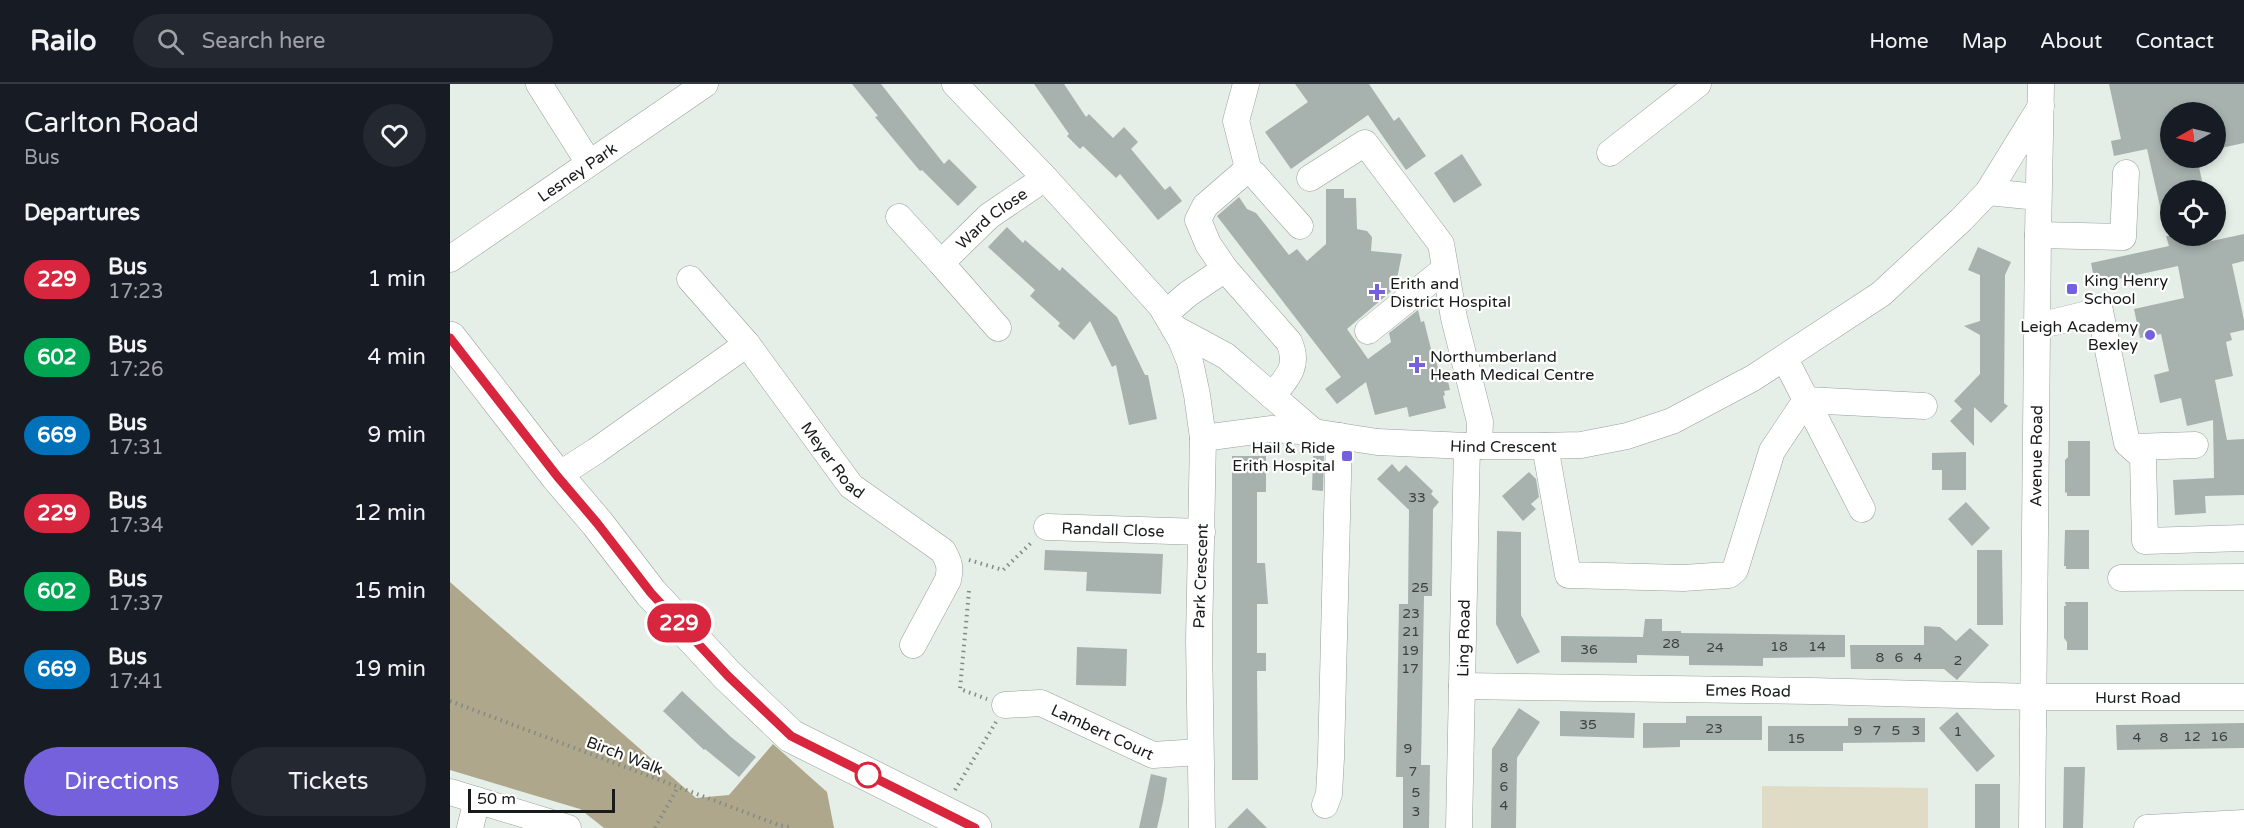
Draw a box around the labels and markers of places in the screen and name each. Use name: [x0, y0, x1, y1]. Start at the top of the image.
place label: King Henry School: [2084, 271, 2168, 309]
place label: Erith and District Hospital: [1390, 274, 1511, 312]
marker: King Henry School: [2065, 282, 2079, 296]
marker: Erith and District Hospital: [1368, 283, 1386, 301]
place label: Leigh Academy Bexley: [2020, 317, 2138, 355]
marker: Leigh Academy Bexley: [2143, 328, 2157, 342]
place label: Northumberland Heath Medical Centre: [1430, 347, 1594, 385]
marker: Northumberland Heath Medical Centre: [1408, 356, 1426, 374]
place label: Hail & Ride Erith Hospital: [1232, 438, 1335, 476]
marker: Hail & Ride Erith Hospital: [1340, 449, 1354, 463]
unlabelled marker: [855, 762, 881, 788]

